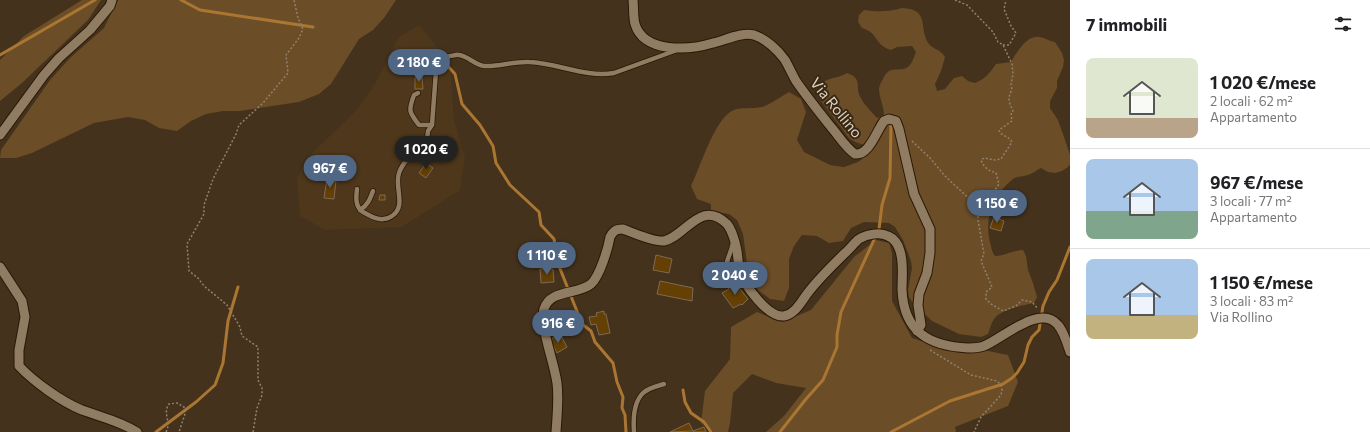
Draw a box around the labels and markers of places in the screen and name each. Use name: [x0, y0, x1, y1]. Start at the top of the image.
pin: 2 180 €: [382, 49, 456, 83]
pin: 1 020 €: [389, 136, 463, 170]
pin: 967 €: [302, 155, 358, 189]
pin: 1 150 €: [960, 190, 1034, 224]
pin: 1 110 €: [510, 242, 584, 276]
pin: 2 040 €: [698, 262, 772, 296]
pin: 916 €: [530, 310, 586, 344]

